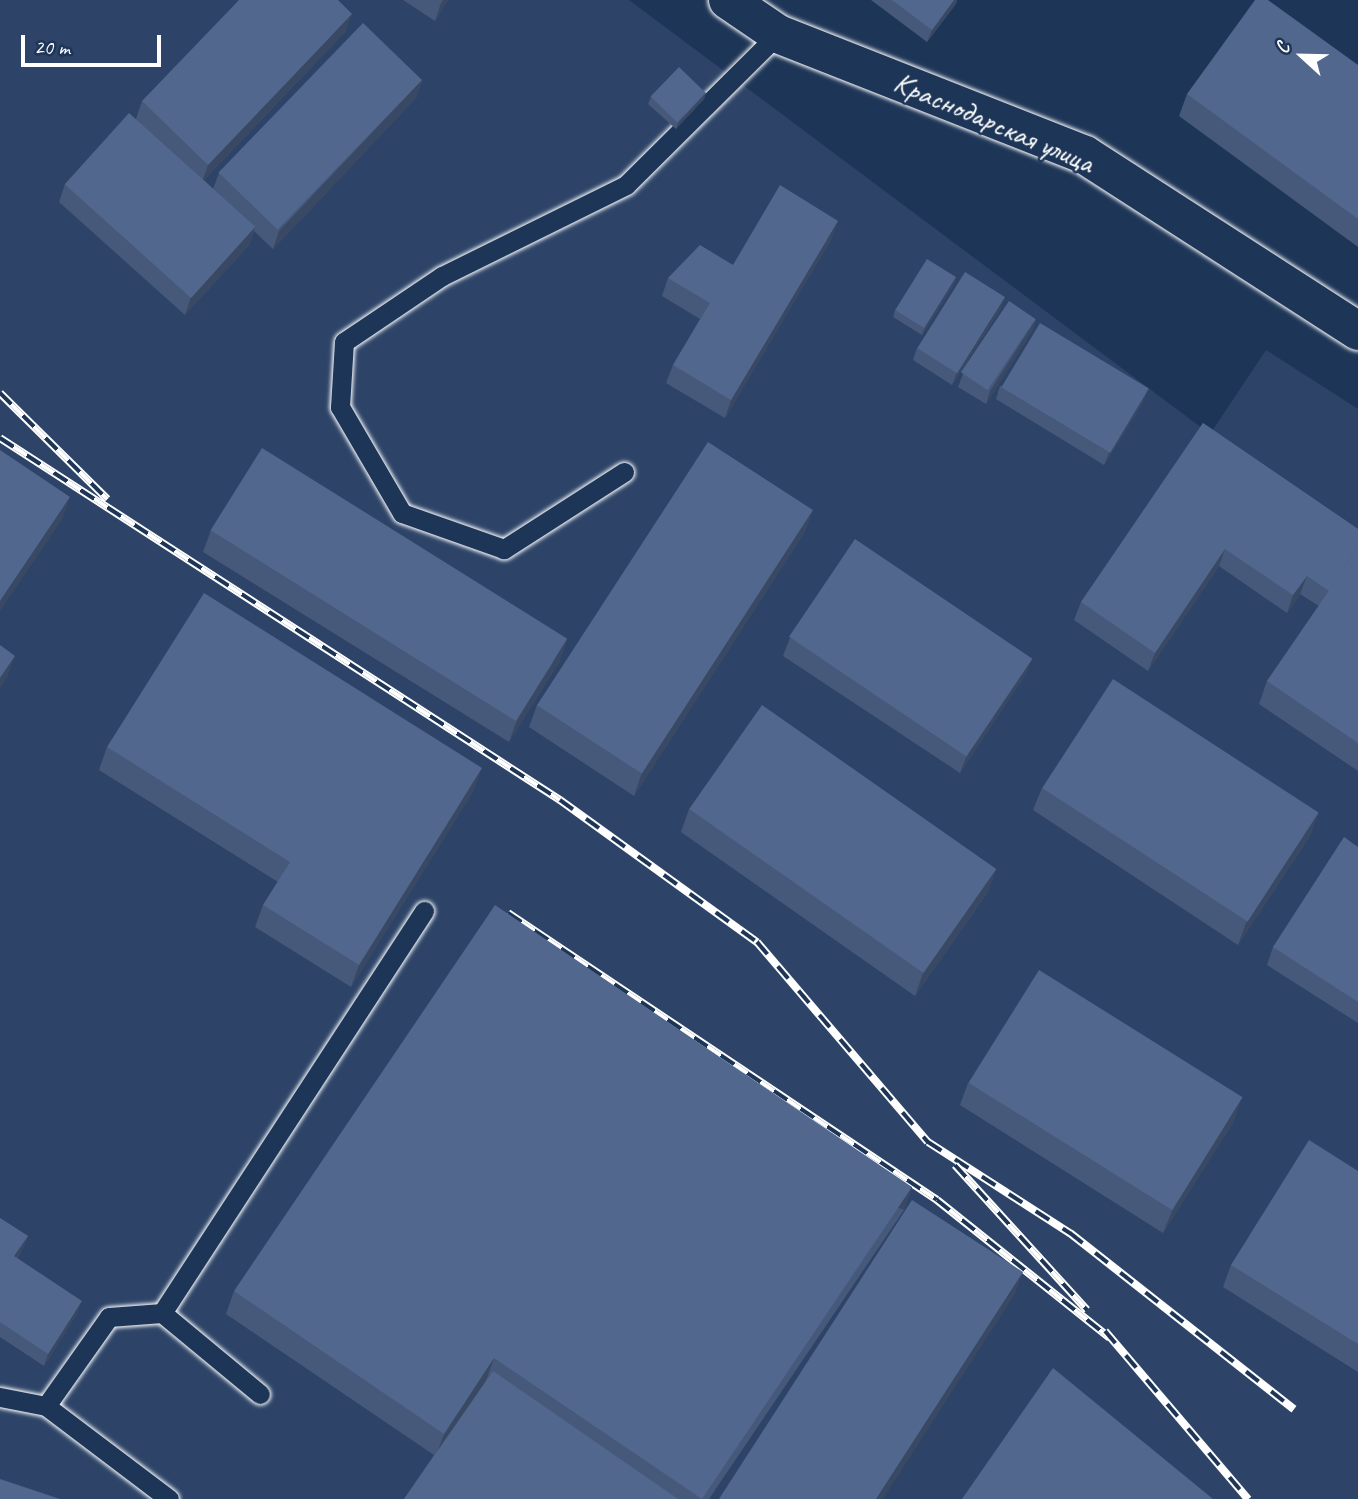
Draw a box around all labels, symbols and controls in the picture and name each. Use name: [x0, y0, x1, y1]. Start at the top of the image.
scale bar: [24, 21, 164, 65]
north arrow: [1267, 21, 1337, 91]
text: 20 m: [34, 34, 70, 60]
text: С: [1270, 39, 1295, 57]
street label: Краснодарская улица: [887, 63, 1101, 181]

